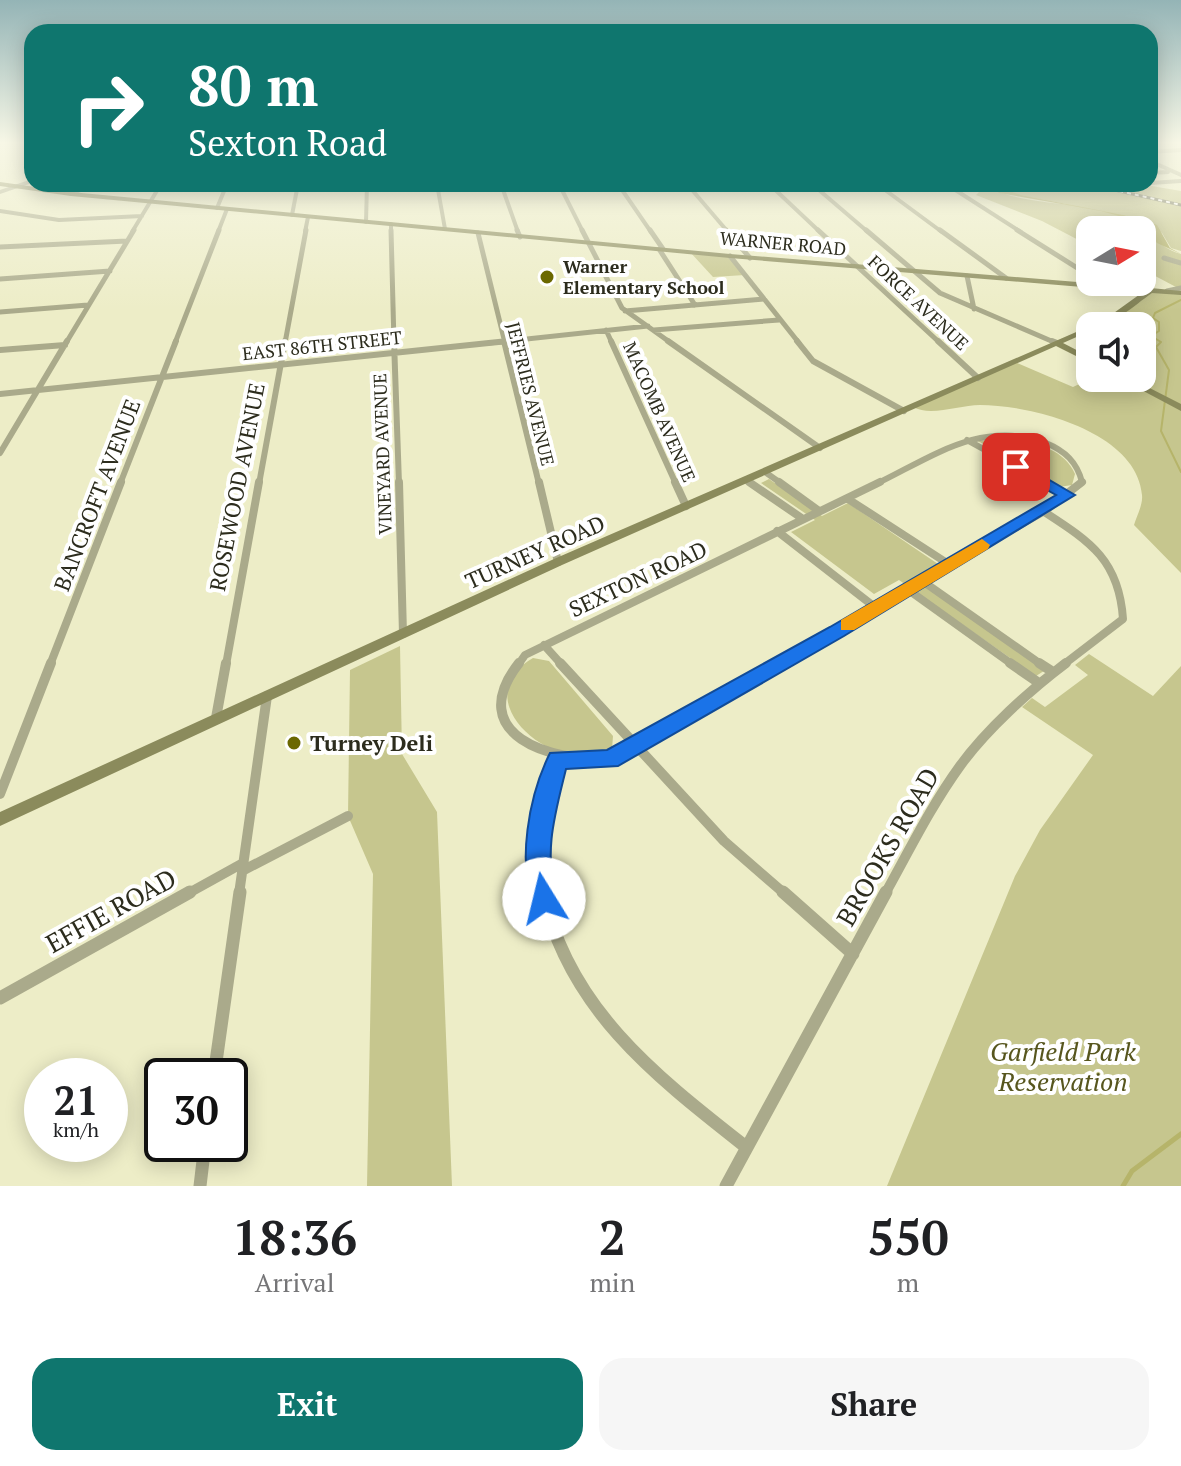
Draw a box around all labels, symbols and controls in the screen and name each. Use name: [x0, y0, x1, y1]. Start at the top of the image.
text: 80 m: [188, 48, 318, 122]
icon: right: [56, 56, 160, 160]
text: Sexton Road: [188, 119, 387, 166]
north arrow: [1076, 216, 1156, 296]
map controls: [1076, 216, 1156, 392]
street label: WARNER ROAD: [719, 226, 847, 260]
street label: FORCE AVENUE: [863, 249, 974, 355]
place label: Warner Elementary School: [563, 254, 725, 299]
marker: Warner Elementary School: [538, 268, 556, 286]
button: sound: [1076, 312, 1156, 392]
street label: JEFFRIES AVENUE: [502, 319, 560, 468]
street label: EAST 86TH STREET: [241, 325, 403, 365]
street label: MACOMB AVENUE: [618, 338, 702, 485]
street label: VINEYARD AVENUE: [367, 373, 397, 535]
street label: ROSEWOOD AVENUE: [202, 380, 271, 593]
street label: BANCROFT AVENUE: [47, 395, 146, 595]
pin: [982, 433, 1050, 501]
icon: arrive: [994, 445, 1038, 489]
street label: TURNEY ROAD: [460, 508, 609, 595]
street label: SEXTON ROAD: [564, 534, 712, 623]
place label: Turney Deli: [310, 728, 433, 757]
marker: Turney Deli: [285, 734, 303, 752]
street label: BROOKS ROAD: [828, 761, 946, 932]
position arrow: [502, 857, 586, 941]
street label: EFFIE ROAD: [39, 860, 182, 960]
park label: Garfield Park Reservation: [990, 1034, 1136, 1098]
speed limit sign: 30: [144, 1058, 248, 1162]
text: 21: [53, 1073, 99, 1126]
text: km/h: [53, 1116, 99, 1143]
text: 18:36: [232, 1205, 357, 1269]
text: 2: [599, 1205, 626, 1269]
text: 550: [867, 1205, 949, 1269]
text: Arrival: [255, 1265, 335, 1299]
text: min: [589, 1265, 635, 1299]
text: m: [897, 1265, 919, 1299]
button: Exit: [32, 1358, 583, 1450]
button: Share: [599, 1358, 1149, 1450]

